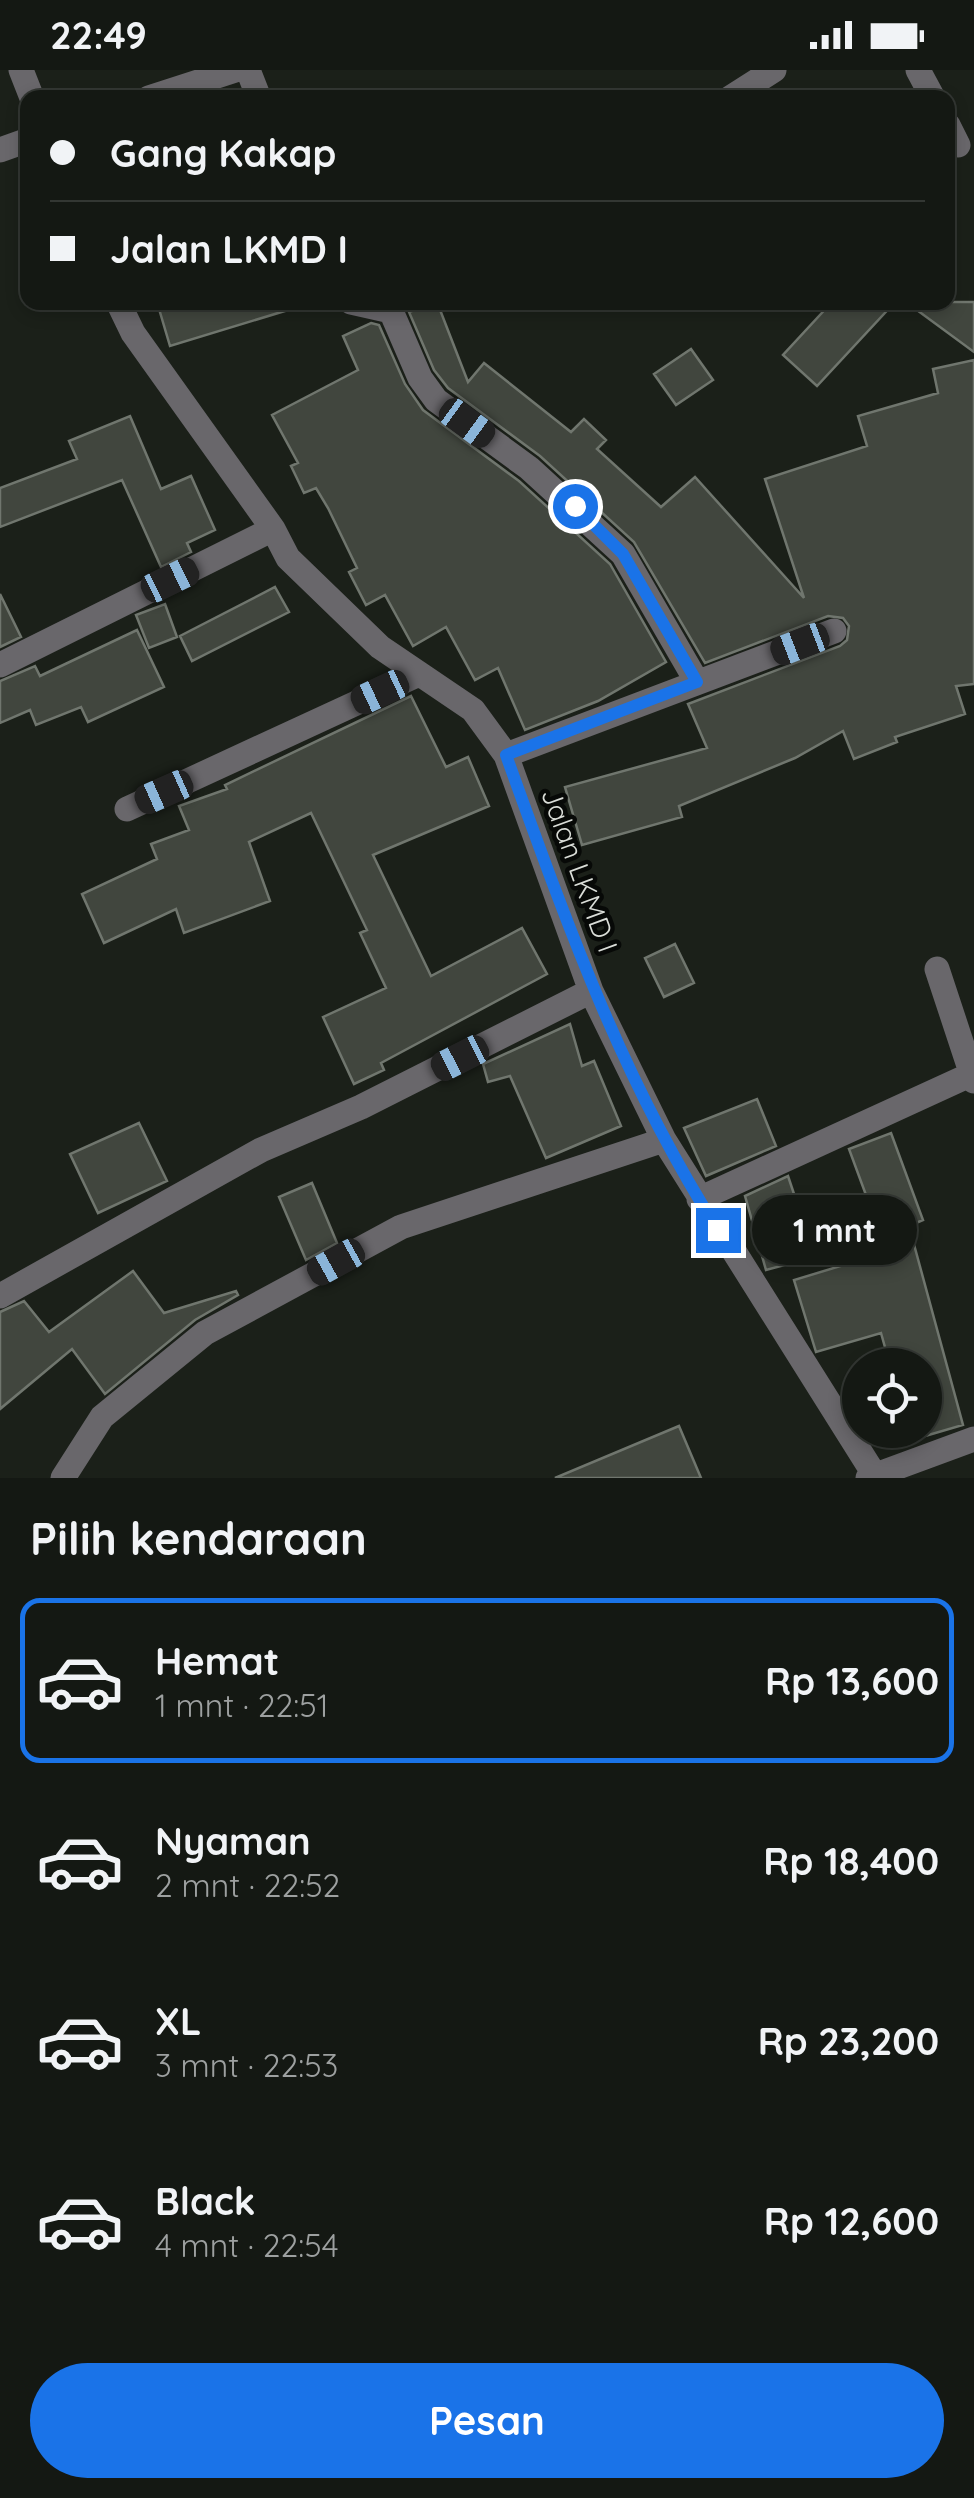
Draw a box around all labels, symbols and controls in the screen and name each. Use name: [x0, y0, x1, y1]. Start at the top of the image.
text: 22:49: [50, 11, 147, 59]
text: Gang Kakap: [110, 129, 336, 177]
text: Jalan LKMD I: [110, 225, 348, 273]
car: [434, 393, 500, 453]
route start: [553, 484, 598, 529]
car: [136, 553, 204, 607]
car: [767, 619, 833, 669]
car: [346, 666, 414, 718]
car: [130, 766, 198, 818]
street label: Jalan LKMD I: [534, 783, 626, 957]
car: [426, 1031, 494, 1085]
callout: 1 mnt: [753, 1195, 918, 1265]
route end: [696, 1208, 741, 1253]
text: 1 mnt: [793, 1210, 876, 1250]
car: [302, 1234, 370, 1290]
map controls: [842, 1348, 942, 1448]
button: locate: [842, 1348, 942, 1448]
text: Pilih kendaraan: [30, 1510, 367, 1566]
icon: car: [35, 1636, 125, 1726]
text: Hemat: [155, 1637, 279, 1685]
text: Rp 13,600: [765, 1657, 939, 1705]
text: 1 mnt · 22:51: [155, 1685, 329, 1725]
icon: car: [35, 1816, 125, 1906]
text: Nyaman: [155, 1817, 311, 1865]
text: Rp 18,400: [763, 1837, 939, 1885]
text: 2 mnt · 22:52: [155, 1865, 340, 1905]
icon: car: [35, 1996, 125, 2086]
text: XL: [155, 1997, 201, 2045]
text: Rp 23,200: [758, 2017, 939, 2065]
text: 3 mnt · 22:53: [155, 2045, 338, 2085]
icon: car: [35, 2176, 125, 2266]
text: Black: [155, 2177, 255, 2225]
text: Rp 12,600: [764, 2197, 939, 2245]
text: 4 mnt · 22:54: [155, 2225, 339, 2265]
button: Pesan: [30, 2363, 944, 2478]

